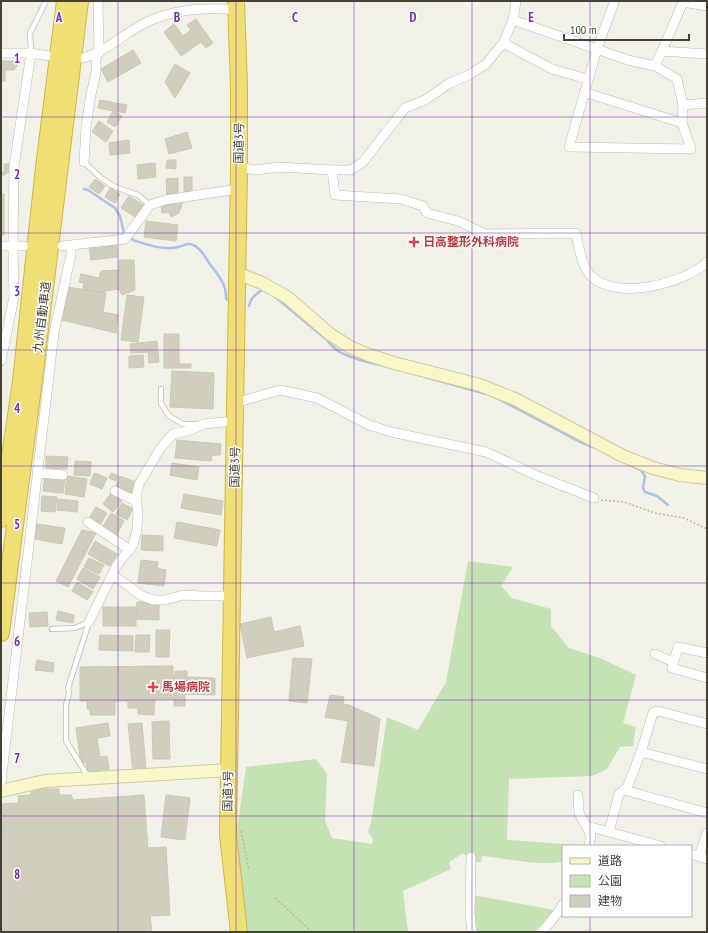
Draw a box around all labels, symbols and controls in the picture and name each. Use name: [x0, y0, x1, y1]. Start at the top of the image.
text: A: [55, 9, 63, 26]
text: B: [174, 9, 180, 26]
text: C: [292, 9, 298, 26]
text: D: [410, 9, 417, 26]
text: E: [528, 9, 534, 26]
scale bar: [564, 16, 689, 42]
text: 100 m: [570, 22, 597, 37]
text: 1: [14, 50, 20, 67]
street label: 国道3号: [231, 122, 246, 164]
text: 2: [14, 166, 20, 183]
place label: 日高整形外科病院: [423, 234, 519, 249]
marker: 日高整形外科病院: [408, 236, 420, 248]
street label: 九州自動車道: [30, 280, 53, 354]
text: 3: [14, 283, 20, 300]
text: 4: [14, 400, 21, 417]
street label: 国道3号: [227, 446, 242, 488]
text: 5: [14, 516, 20, 533]
text: 6: [14, 633, 20, 650]
place label: 馬場病院: [162, 679, 210, 694]
marker: 馬場病院: [147, 681, 159, 693]
text: 7: [14, 750, 20, 767]
street label: 国道3号: [220, 770, 235, 812]
legend: [562, 845, 692, 917]
text: 道路: [598, 853, 622, 868]
text: 8: [14, 866, 20, 883]
text: 公園: [598, 873, 622, 888]
text: 建物: [598, 893, 622, 908]

